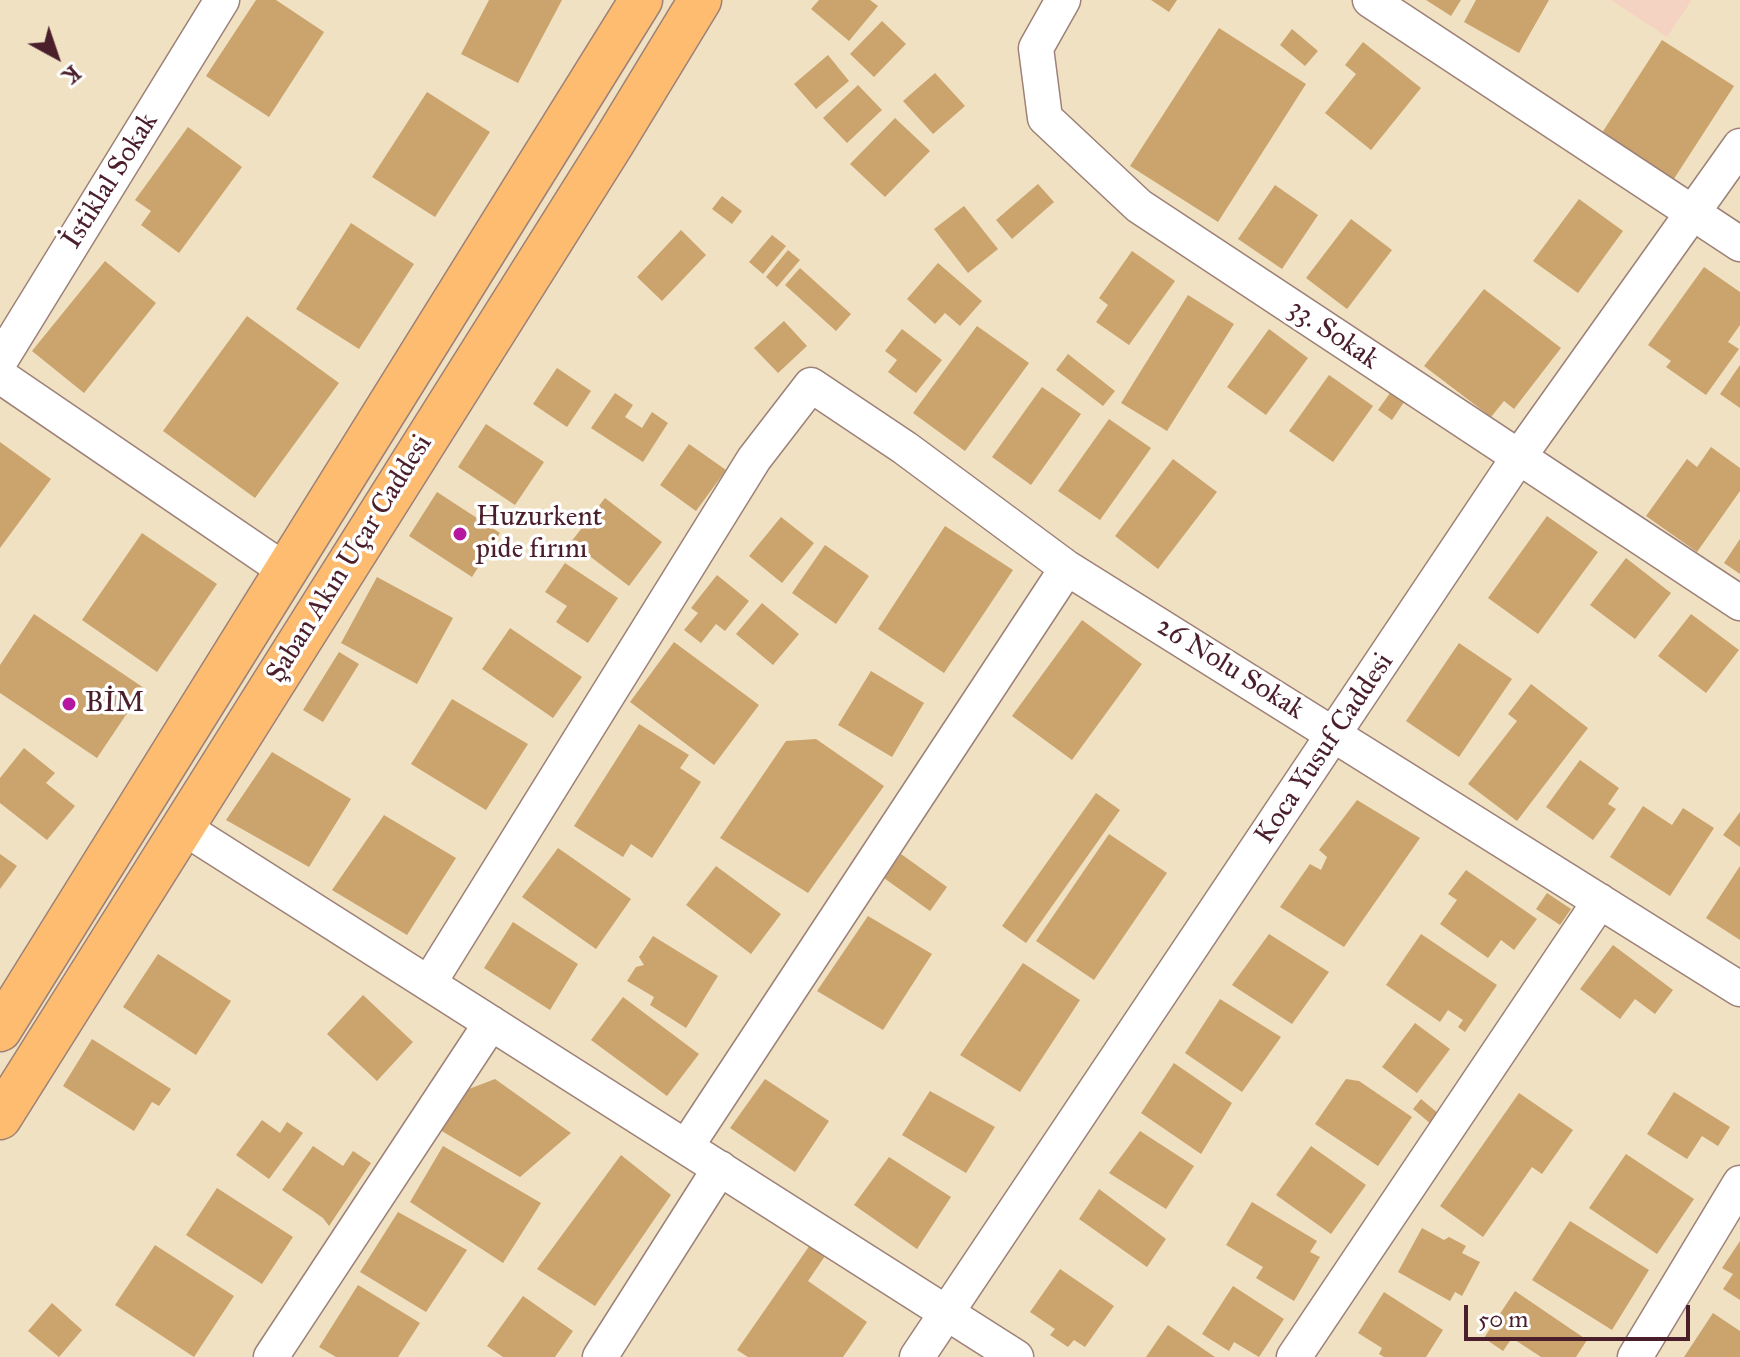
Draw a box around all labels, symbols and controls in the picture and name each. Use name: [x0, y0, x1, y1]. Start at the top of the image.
north arrow: [16, 16, 96, 96]
text: K: [57, 59, 86, 90]
street label: İstiklal Sokak: [56, 107, 166, 255]
street label: 33. Sokak: [1281, 292, 1385, 378]
street label: Şaban Akın Uçar Caddesi: [260, 429, 440, 689]
place label: Huzurkent pide fırını: [476, 501, 602, 567]
marker: Huzurkent pide fırını: [451, 525, 469, 543]
street label: 26 Nolu Sokak: [1150, 610, 1310, 728]
street label: Koca Yusuf Caddesi: [1249, 647, 1401, 851]
place label: BİM: [85, 687, 144, 721]
marker: BİM: [60, 695, 78, 713]
scale bar: [1468, 1289, 1694, 1339]
text: 50 m: [1478, 1304, 1528, 1334]

